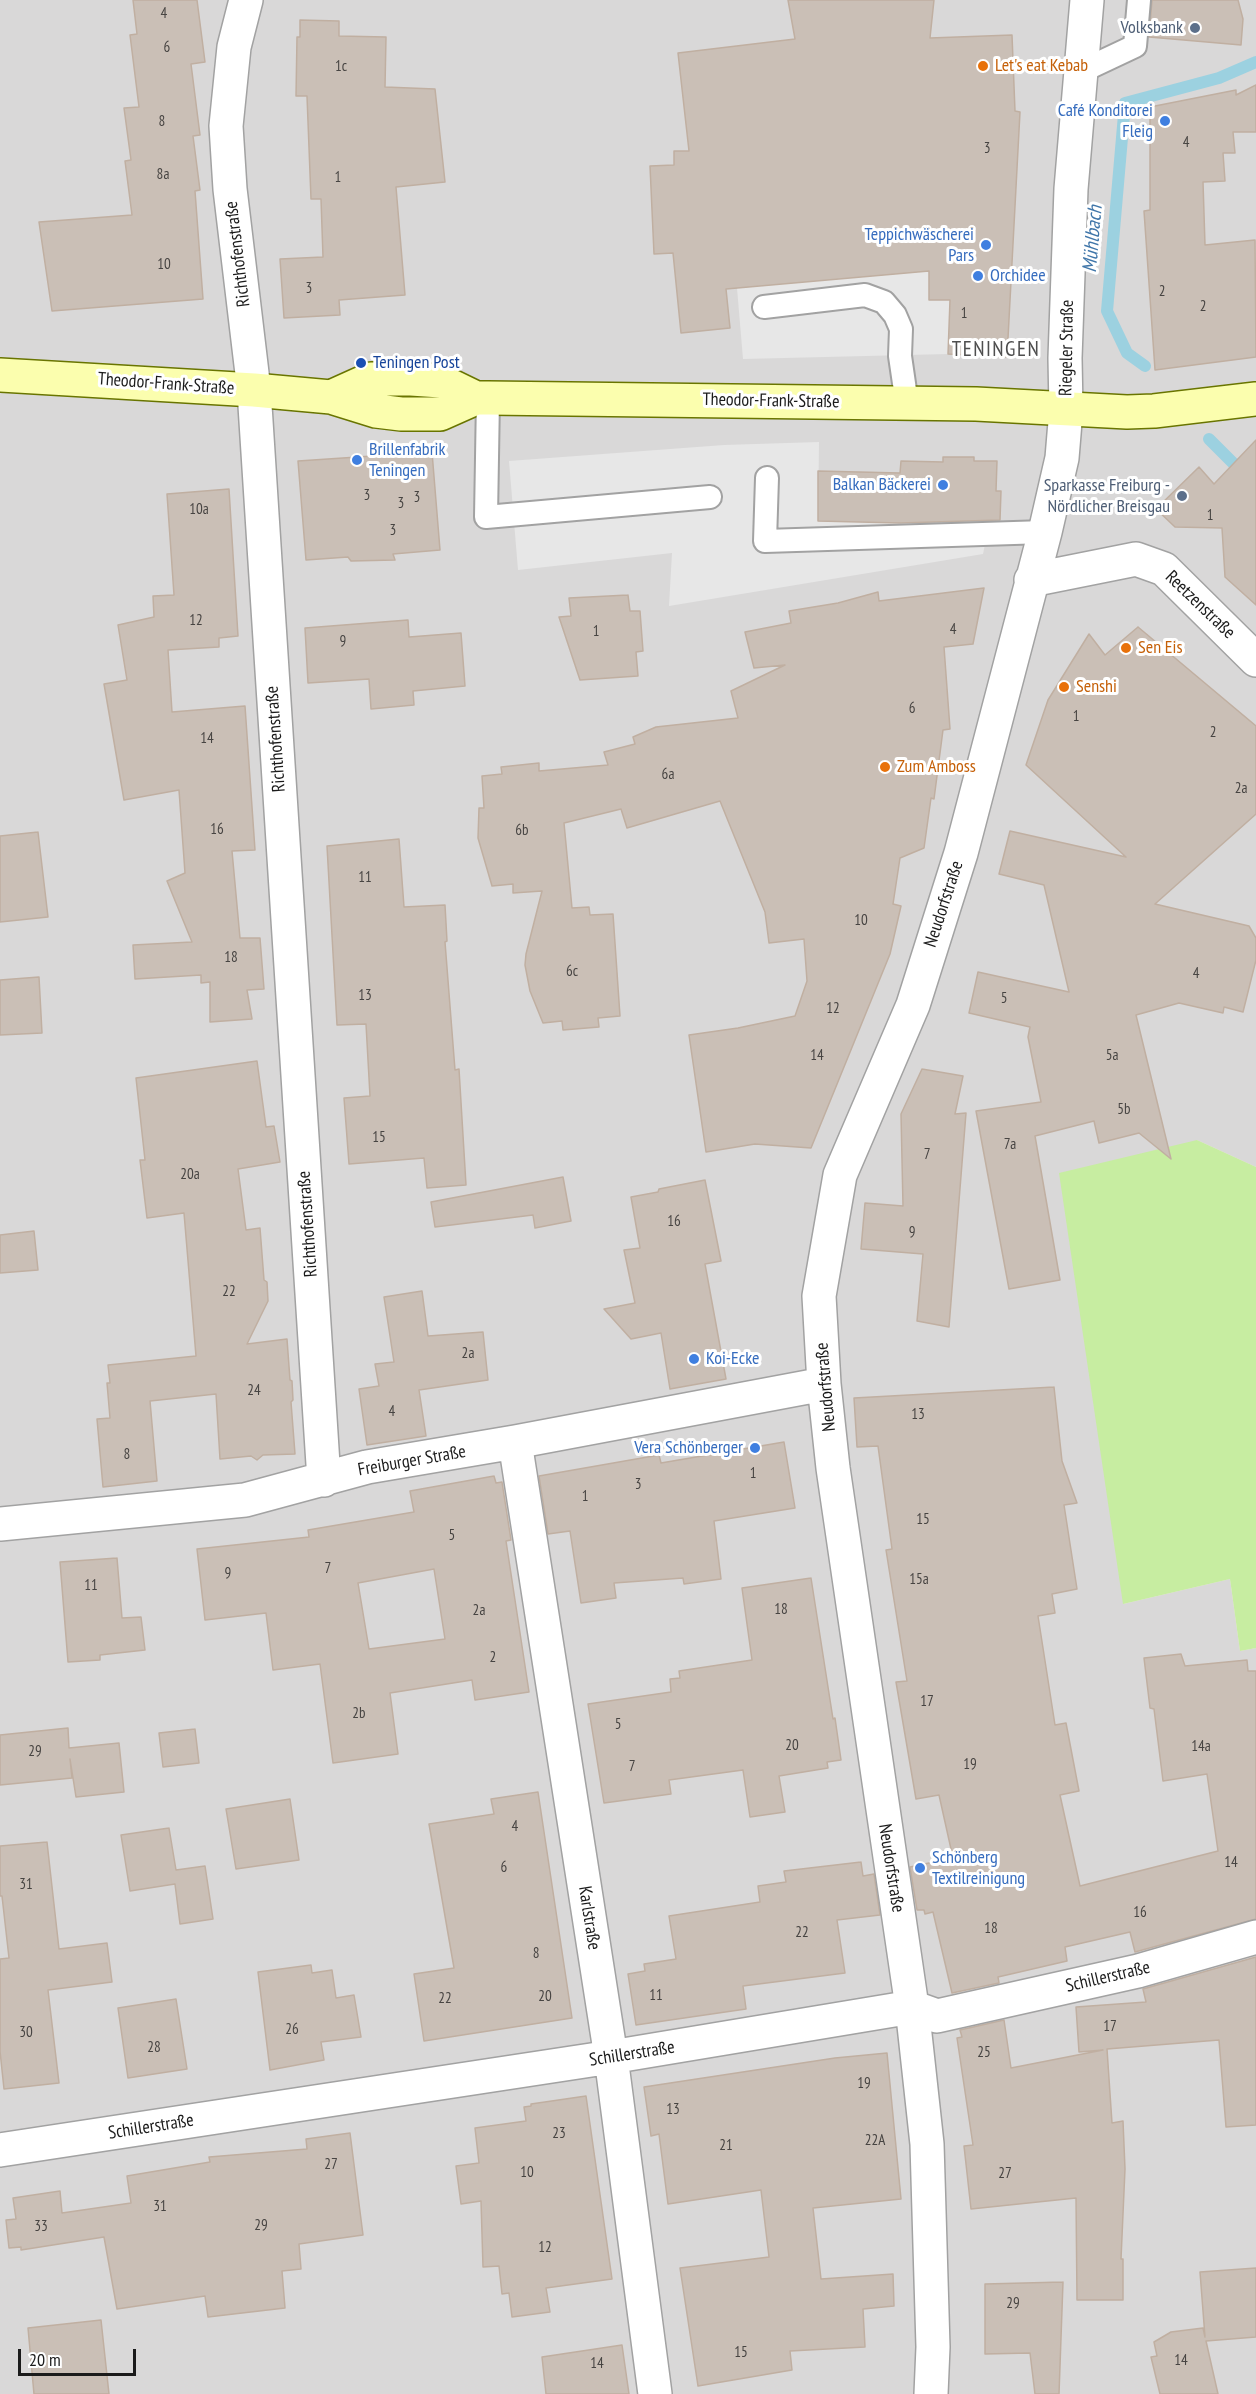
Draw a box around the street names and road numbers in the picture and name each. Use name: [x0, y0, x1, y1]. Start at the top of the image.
street label: Richthofenstraße: [221, 200, 255, 308]
street label: Riegeler Straße: [1055, 300, 1079, 396]
street label: Theodor-Frank-Straße: [97, 368, 235, 400]
street label: Theodor-Frank-Straße: [702, 389, 840, 413]
street label: Reetzenstraße: [1161, 566, 1239, 644]
street label: Richthofenstraße: [262, 685, 290, 793]
street label: Neudorfstraße: [920, 858, 968, 950]
street label: Richthofenstraße: [294, 1170, 322, 1278]
street label: Neudorfstraße: [811, 1342, 841, 1432]
street label: Freiburger Straße: [356, 1441, 468, 1481]
street label: Neudorfstraße: [873, 1822, 909, 1914]
street label: Karlstraße: [573, 1885, 605, 1951]
street label: Schillerstraße: [1064, 1957, 1152, 1997]
street label: Schillerstraße: [588, 2037, 676, 2071]
street label: Schillerstraße: [107, 2110, 195, 2144]

